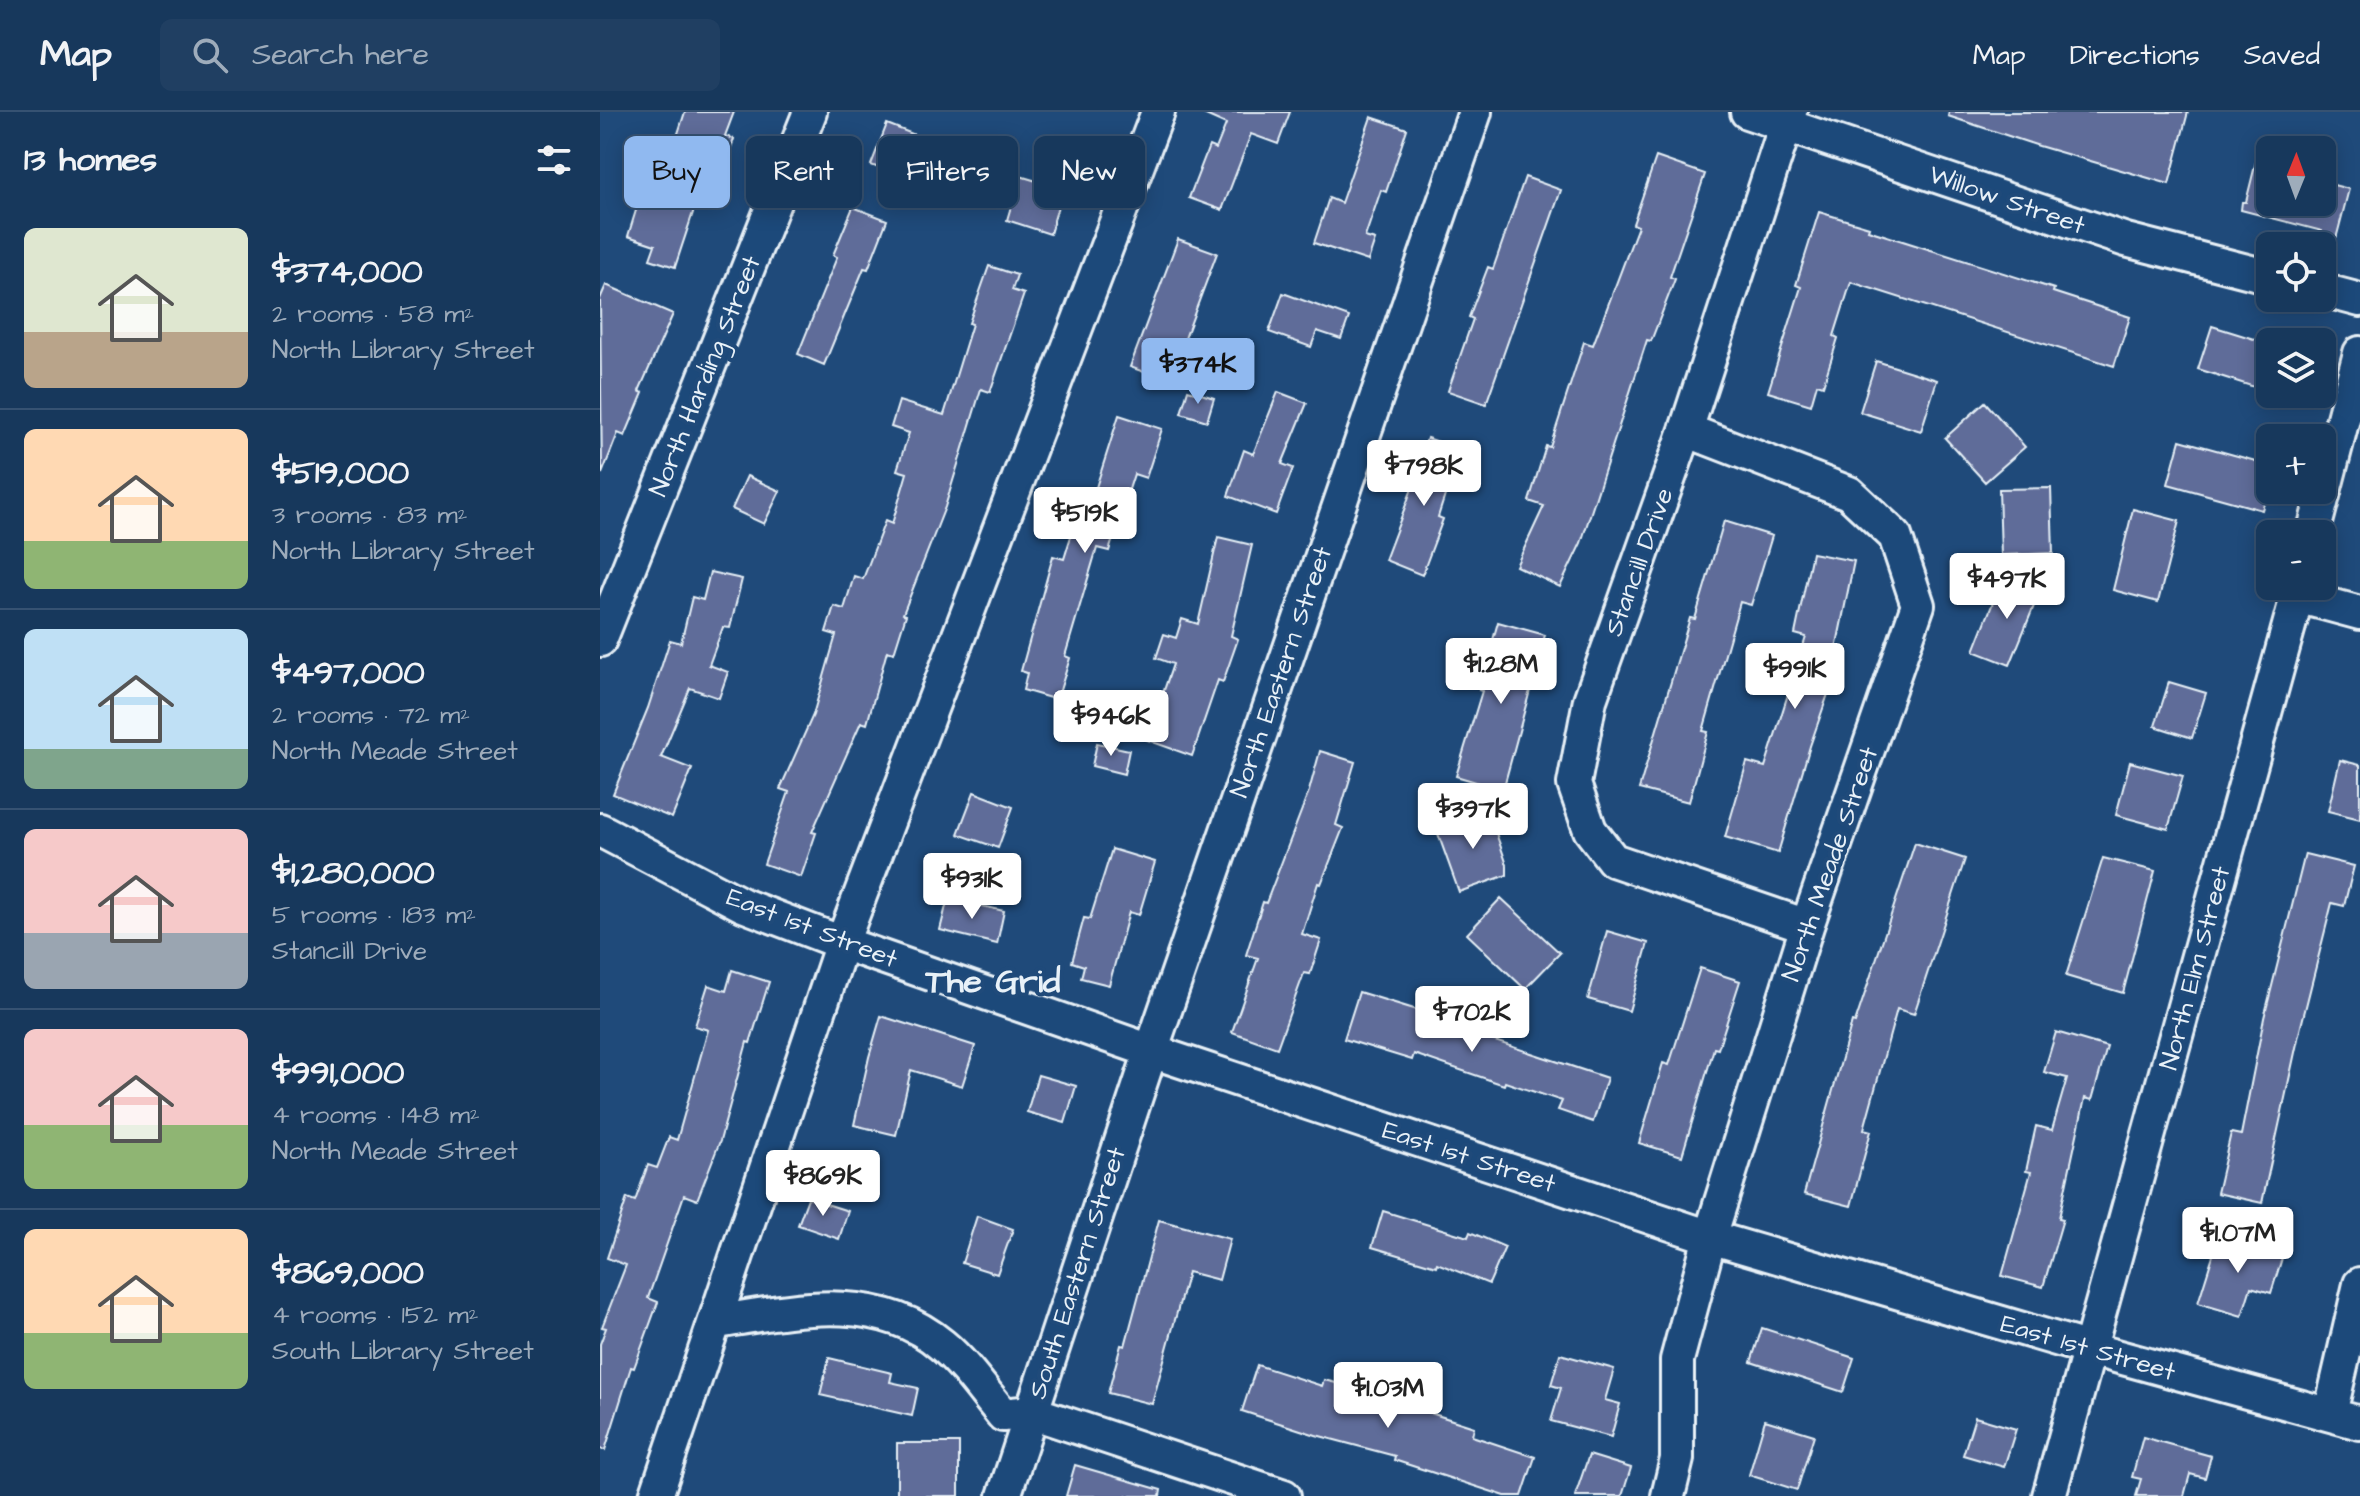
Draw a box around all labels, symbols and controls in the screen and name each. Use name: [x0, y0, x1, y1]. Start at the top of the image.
search box: [160, 19, 720, 91]
text: Map: [40, 29, 112, 81]
icon: search: [188, 33, 232, 77]
text: Search here: [252, 34, 429, 76]
text: Map: [1973, 36, 2026, 75]
text: Directions: [2070, 36, 2200, 75]
text: Saved: [2244, 36, 2320, 75]
text: 13 homes: [24, 136, 157, 184]
chip: Buy: [624, 136, 730, 208]
chip: Rent: [746, 136, 862, 208]
chip: Filters: [878, 136, 1018, 208]
chip: New: [1034, 136, 1145, 208]
north arrow: [2256, 136, 2336, 216]
map controls: [2256, 136, 2336, 600]
icon: filters: [532, 138, 576, 182]
street label: Willow Street: [1924, 156, 2090, 244]
button: locate: [2256, 232, 2336, 312]
text: $374,000: [272, 248, 423, 296]
street label: North Harding Street: [640, 250, 772, 502]
icon: home: [88, 260, 184, 356]
text: 2 rooms · 58 m²: [272, 296, 474, 332]
button: layers: [2256, 328, 2336, 408]
text: North Library Street: [272, 332, 534, 368]
pin: $374K: [1142, 338, 1254, 406]
text: $374K: [1159, 346, 1237, 382]
button: +: [2256, 424, 2336, 504]
pin: $798K: [1368, 440, 1480, 508]
text: $798K: [1385, 448, 1463, 484]
text: $519,000: [272, 449, 409, 497]
icon: home: [88, 461, 184, 557]
street label: Stancill Drive: [1596, 483, 1682, 641]
pin: $519K: [1029, 487, 1141, 555]
text: $519K: [1052, 495, 1118, 531]
text: 3 rooms · 83 m²: [272, 497, 467, 533]
button: −: [2256, 520, 2336, 600]
text: North Library Street: [272, 533, 534, 569]
street label: North Eastern Street: [1221, 541, 1341, 802]
pin: $497K: [1951, 553, 2063, 621]
text: $497K: [1968, 561, 2046, 597]
pin: $1.28M: [1436, 638, 1566, 706]
pin: $991K: [1739, 643, 1851, 711]
text: $1.28M: [1464, 646, 1538, 682]
text: $497,000: [272, 649, 425, 697]
text: $991K: [1763, 651, 1827, 687]
icon: home: [88, 661, 184, 757]
pin: $946K: [1055, 690, 1167, 758]
text: 2 rooms · 72 m²: [272, 697, 470, 733]
text: $946K: [1071, 698, 1151, 734]
text: North Meade Street: [272, 733, 518, 769]
street label: North Meade Street: [1773, 741, 1887, 986]
pin: $397K: [1417, 783, 1529, 851]
text: $397K: [1436, 791, 1510, 827]
text: $1,280,000: [272, 849, 435, 897]
pin: $931K: [916, 853, 1028, 921]
icon: home: [88, 861, 184, 957]
text: $931K: [941, 861, 1003, 897]
street label: North Elm Street: [2151, 862, 2240, 1074]
street label: East 1st Street: [721, 879, 903, 977]
text: 5 rooms · 183 m²: [272, 897, 476, 933]
text: Stancill Drive: [272, 933, 427, 969]
district label: The Grid: [925, 958, 1061, 1006]
pin: $702K: [1416, 986, 1528, 1054]
text: $702K: [1433, 994, 1511, 1030]
text: $991,000: [272, 1049, 404, 1097]
icon: home: [88, 1061, 184, 1157]
text: 4 rooms · 148 m²: [272, 1097, 480, 1133]
street label: East 1st Street: [1378, 1112, 1561, 1202]
text: North Meade Street: [272, 1133, 518, 1169]
street label: South Eastern Street: [1019, 1142, 1135, 1403]
pin: $869K: [767, 1150, 879, 1218]
text: $869K: [784, 1158, 862, 1194]
pin: $1.07M: [2173, 1207, 2303, 1275]
text: $1.07M: [2200, 1215, 2276, 1251]
text: $869,000: [272, 1249, 424, 1297]
icon: home: [88, 1261, 184, 1357]
text: 4 rooms · 152 m²: [272, 1297, 478, 1333]
street label: East 1st Street: [1996, 1306, 2180, 1390]
text: South Library Street: [272, 1333, 534, 1369]
pin: $1.03M: [1323, 1362, 1453, 1430]
text: $1.03M: [1352, 1370, 1424, 1406]

